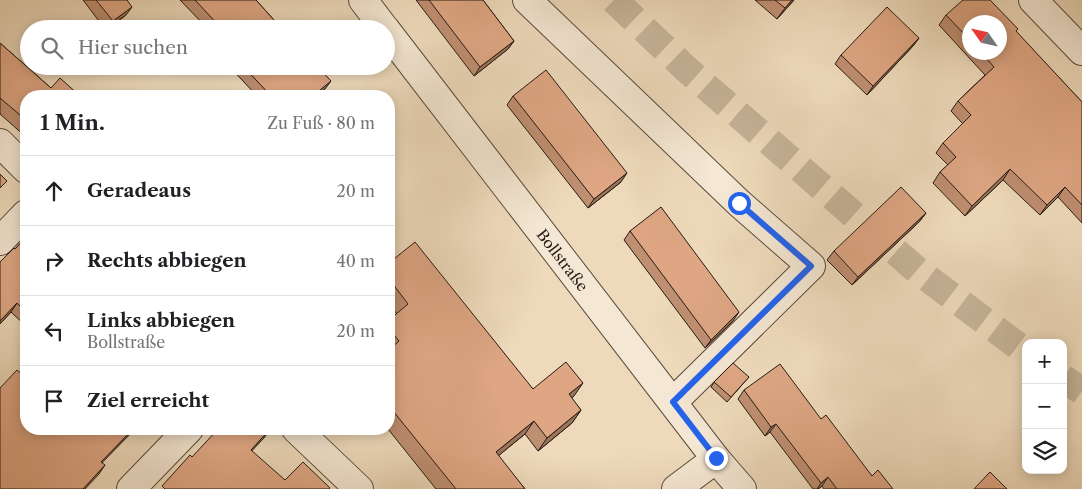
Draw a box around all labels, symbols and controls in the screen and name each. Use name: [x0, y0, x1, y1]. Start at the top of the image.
north arrow: [962, 15, 1007, 60]
search box: [20, 20, 395, 75]
icon: search: [38, 34, 66, 62]
text: Hier suchen: [78, 36, 188, 59]
text: 1 Min.: [40, 110, 105, 135]
text: Zu Fuß · 80 m: [267, 113, 375, 133]
icon: ahead: [40, 177, 68, 205]
text: Geradeaus: [87, 179, 191, 202]
text: 20 m: [336, 181, 375, 201]
route start: [728, 192, 751, 215]
street label: Bollstraße: [533, 225, 593, 295]
icon: right: [40, 247, 68, 275]
text: Rechts abbiegen: [87, 249, 247, 272]
text: 40 m: [336, 251, 375, 271]
text: Links abbiegen: [87, 309, 235, 332]
icon: left: [40, 317, 68, 345]
text: 20 m: [336, 321, 375, 341]
text: Bollstraße: [87, 332, 165, 352]
map controls: [1022, 339, 1067, 474]
button: +: [1022, 339, 1067, 384]
button: −: [1022, 384, 1067, 429]
icon: arrive: [40, 387, 68, 415]
text: Ziel erreicht: [87, 389, 209, 412]
button: layers: [1022, 429, 1067, 474]
route end: [705, 447, 728, 470]

